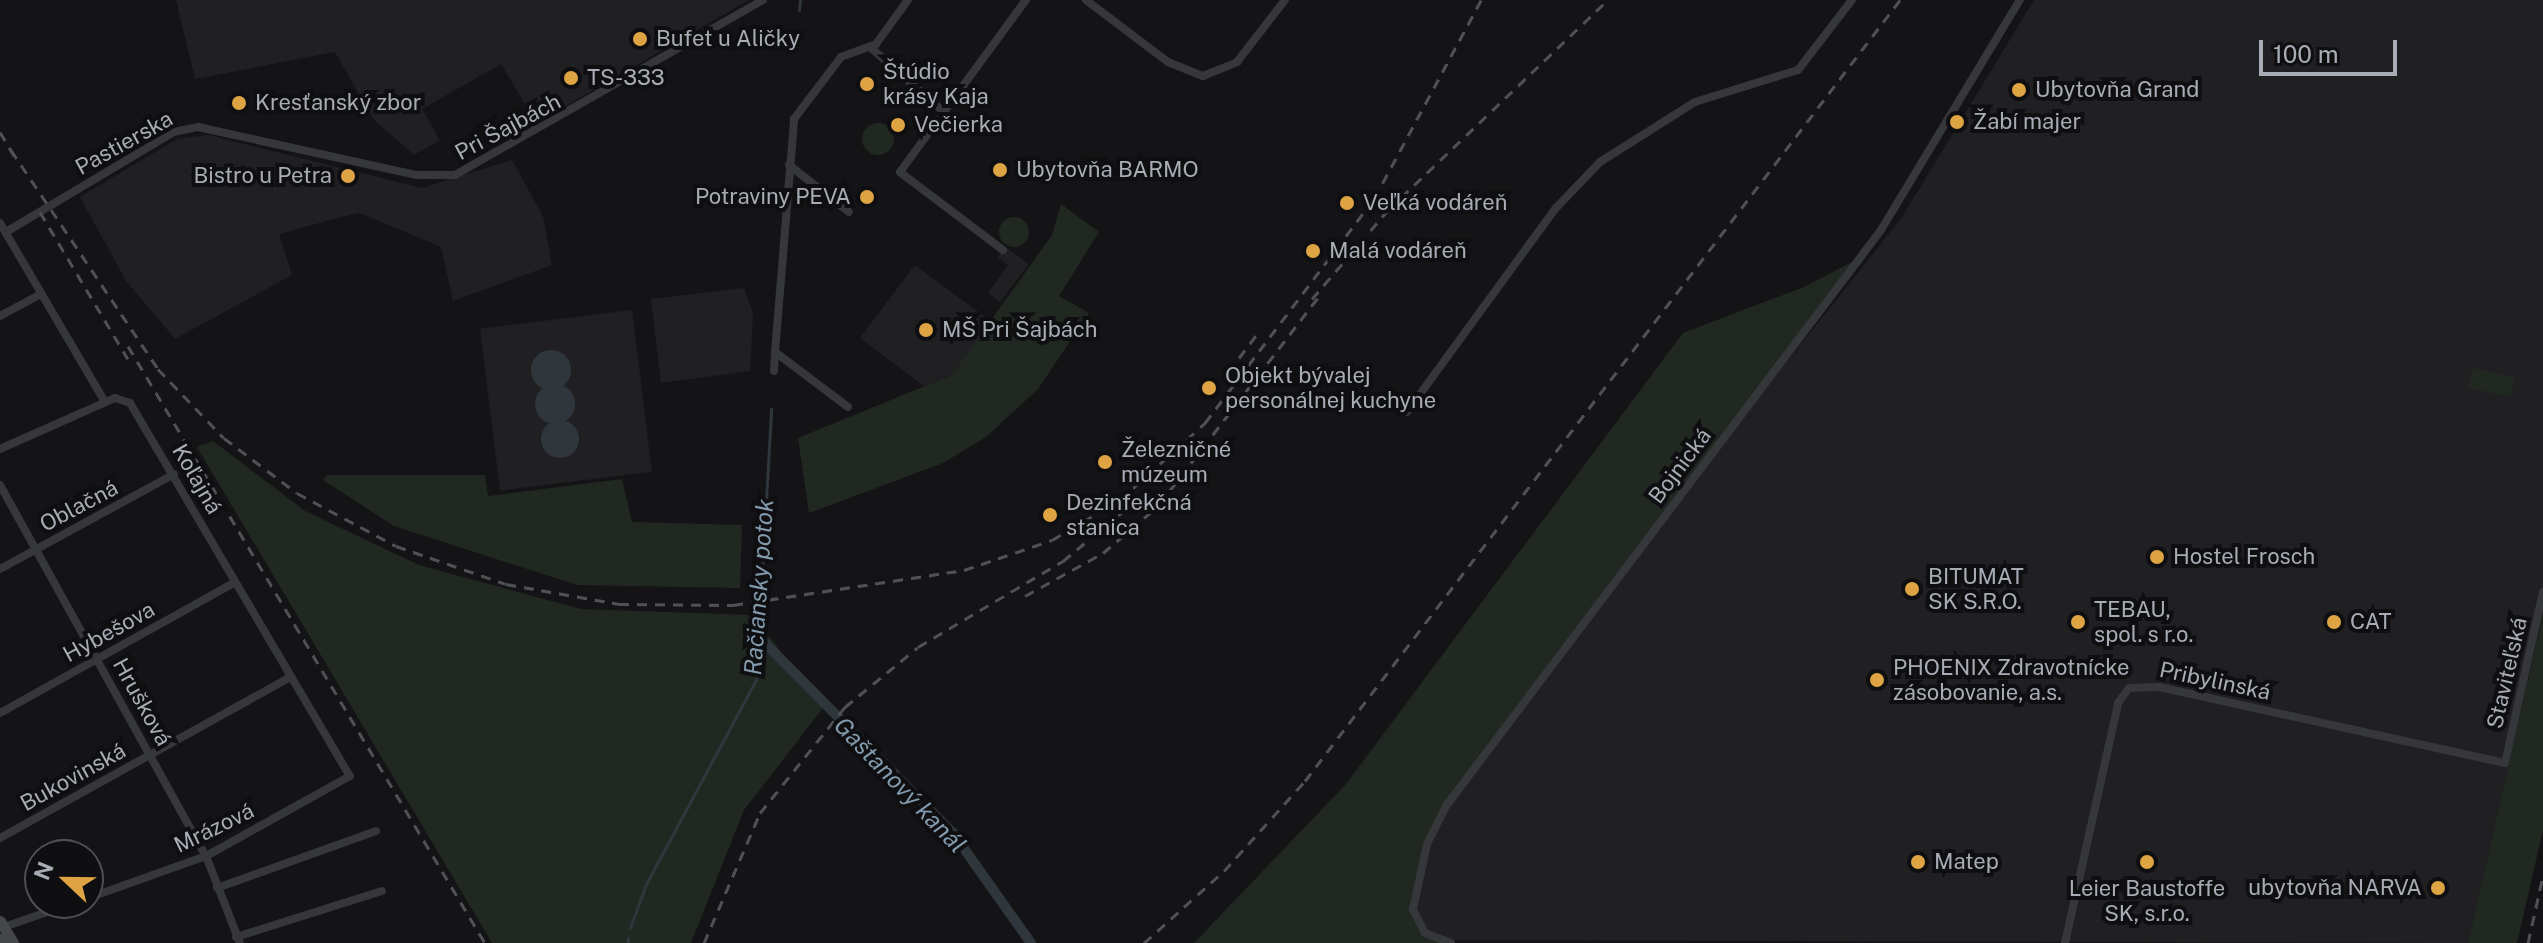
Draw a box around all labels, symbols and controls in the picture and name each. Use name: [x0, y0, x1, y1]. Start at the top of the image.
scale bar: [2263, 24, 2401, 74]
place label: Bufet u Aličky: [656, 26, 800, 52]
marker: Bufet u Aličky: [631, 30, 649, 48]
text: 100 m: [2273, 40, 2339, 68]
place label: Štúdio krásy Kaja: [883, 58, 989, 110]
place label: TS-333: [587, 65, 665, 91]
marker: TS-333: [562, 69, 580, 87]
marker: Štúdio krásy Kaja: [858, 75, 876, 93]
place label: Ubytovňa Grand: [2035, 77, 2199, 103]
marker: Ubytovňa Grand: [2010, 81, 2028, 99]
street label: Pri Šajbách: [451, 88, 565, 166]
place label: Kresťanský zbor: [255, 90, 421, 116]
marker: Kresťanský zbor: [230, 94, 248, 112]
street label: Pastierska: [71, 105, 177, 181]
place label: Žabí majer: [1973, 109, 2081, 135]
place label: Večierka: [914, 112, 1003, 138]
marker: Žabí majer: [1948, 113, 1966, 131]
marker: Večierka: [889, 116, 907, 134]
place label: Ubytovňa BARMO: [1016, 157, 1199, 183]
marker: Ubytovňa BARMO: [991, 161, 1009, 179]
place label: Bistro u Petra: [193, 163, 332, 189]
marker: Bistro u Petra: [339, 167, 357, 185]
place label: Potraviny PEVA: [695, 184, 851, 210]
marker: Potraviny PEVA: [858, 188, 876, 206]
place label: Veľká vodáreň: [1363, 190, 1508, 216]
marker: Veľká vodáreň: [1338, 194, 1356, 212]
place label: Malá vodáreň: [1329, 238, 1467, 264]
marker: Malá vodáreň: [1304, 242, 1322, 260]
place label: MŠ Pri Šajbách: [942, 317, 1097, 343]
marker: MŠ Pri Šajbách: [917, 321, 935, 339]
place label: Objekt bývalej personálnej kuchyne: [1225, 362, 1436, 414]
marker: Objekt bývalej personálnej kuchyne: [1200, 379, 1218, 397]
street label: Bojnická: [1643, 423, 1717, 509]
place label: Železničné múzeum: [1121, 436, 1231, 488]
street label: Koľajná: [166, 439, 228, 519]
marker: Železničné múzeum: [1096, 453, 1114, 471]
street label: Oblačná: [35, 474, 123, 538]
place label: Dezinfekčná stanica: [1066, 489, 1192, 540]
water label: Račiansky potok: [738, 498, 780, 676]
marker: Dezinfekčná stanica: [1041, 506, 1059, 524]
place label: Hostel Frosch: [2173, 544, 2315, 570]
marker: Hostel Frosch: [2148, 548, 2166, 566]
place label: BITUMAT SK S.R.O.: [1928, 563, 2024, 614]
marker: BITUMAT SK S.R.O.: [1903, 580, 1921, 598]
street label: Hybešova: [59, 596, 159, 668]
place label: TEBAU, spol. s r.o.: [2094, 596, 2194, 648]
place label: CAT: [2350, 609, 2392, 635]
marker: TEBAU, spol. s r.o.: [2069, 613, 2087, 631]
marker: CAT: [2325, 613, 2343, 631]
street label: Staviteľská: [2481, 615, 2533, 731]
street label: Hrušková: [107, 653, 177, 751]
place label: PHOENIX Zdravotnícke zásobovanie, a.s.: [1893, 654, 2130, 706]
street label: Pribylinská: [2157, 656, 2273, 706]
marker: PHOENIX Zdravotnícke zásobovanie, a.s.: [1868, 671, 1886, 689]
water label: Gaštanový kanál: [828, 711, 972, 859]
street label: Bukovinská: [16, 737, 130, 817]
street label: Mrázová: [170, 797, 258, 859]
north arrow: [24, 839, 104, 919]
place label: Matep: [1934, 849, 1999, 875]
marker: Matep: [1909, 853, 1927, 871]
marker: Leier Baustoffe SK, s.r.o.: [2138, 853, 2156, 871]
text: N: [28, 858, 59, 884]
place label: Leier Baustoffe SK, s.r.o.: [2069, 875, 2225, 926]
place label: ubytovňa NARVA: [2248, 875, 2422, 901]
marker: ubytovňa NARVA: [2429, 879, 2447, 897]

